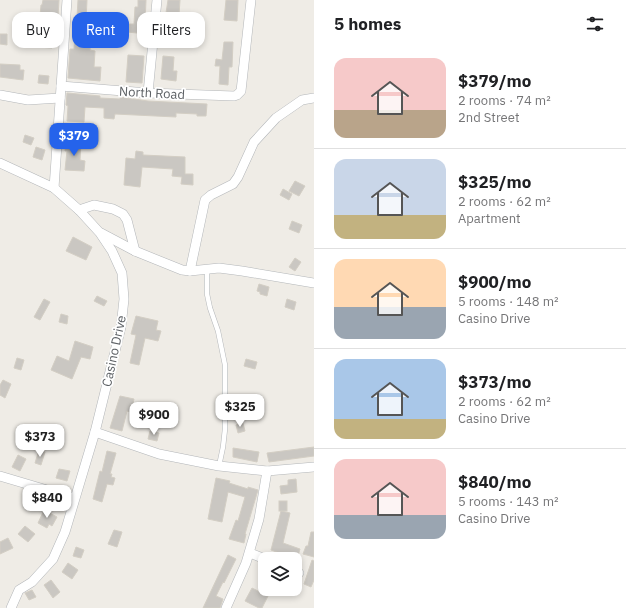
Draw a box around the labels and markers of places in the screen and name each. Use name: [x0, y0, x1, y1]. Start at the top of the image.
pin: $379: [50, 123, 98, 157]
pin: $325: [216, 394, 264, 428]
pin: $900: [130, 402, 178, 436]
pin: $373: [16, 424, 64, 458]
pin: $840: [23, 485, 71, 519]

